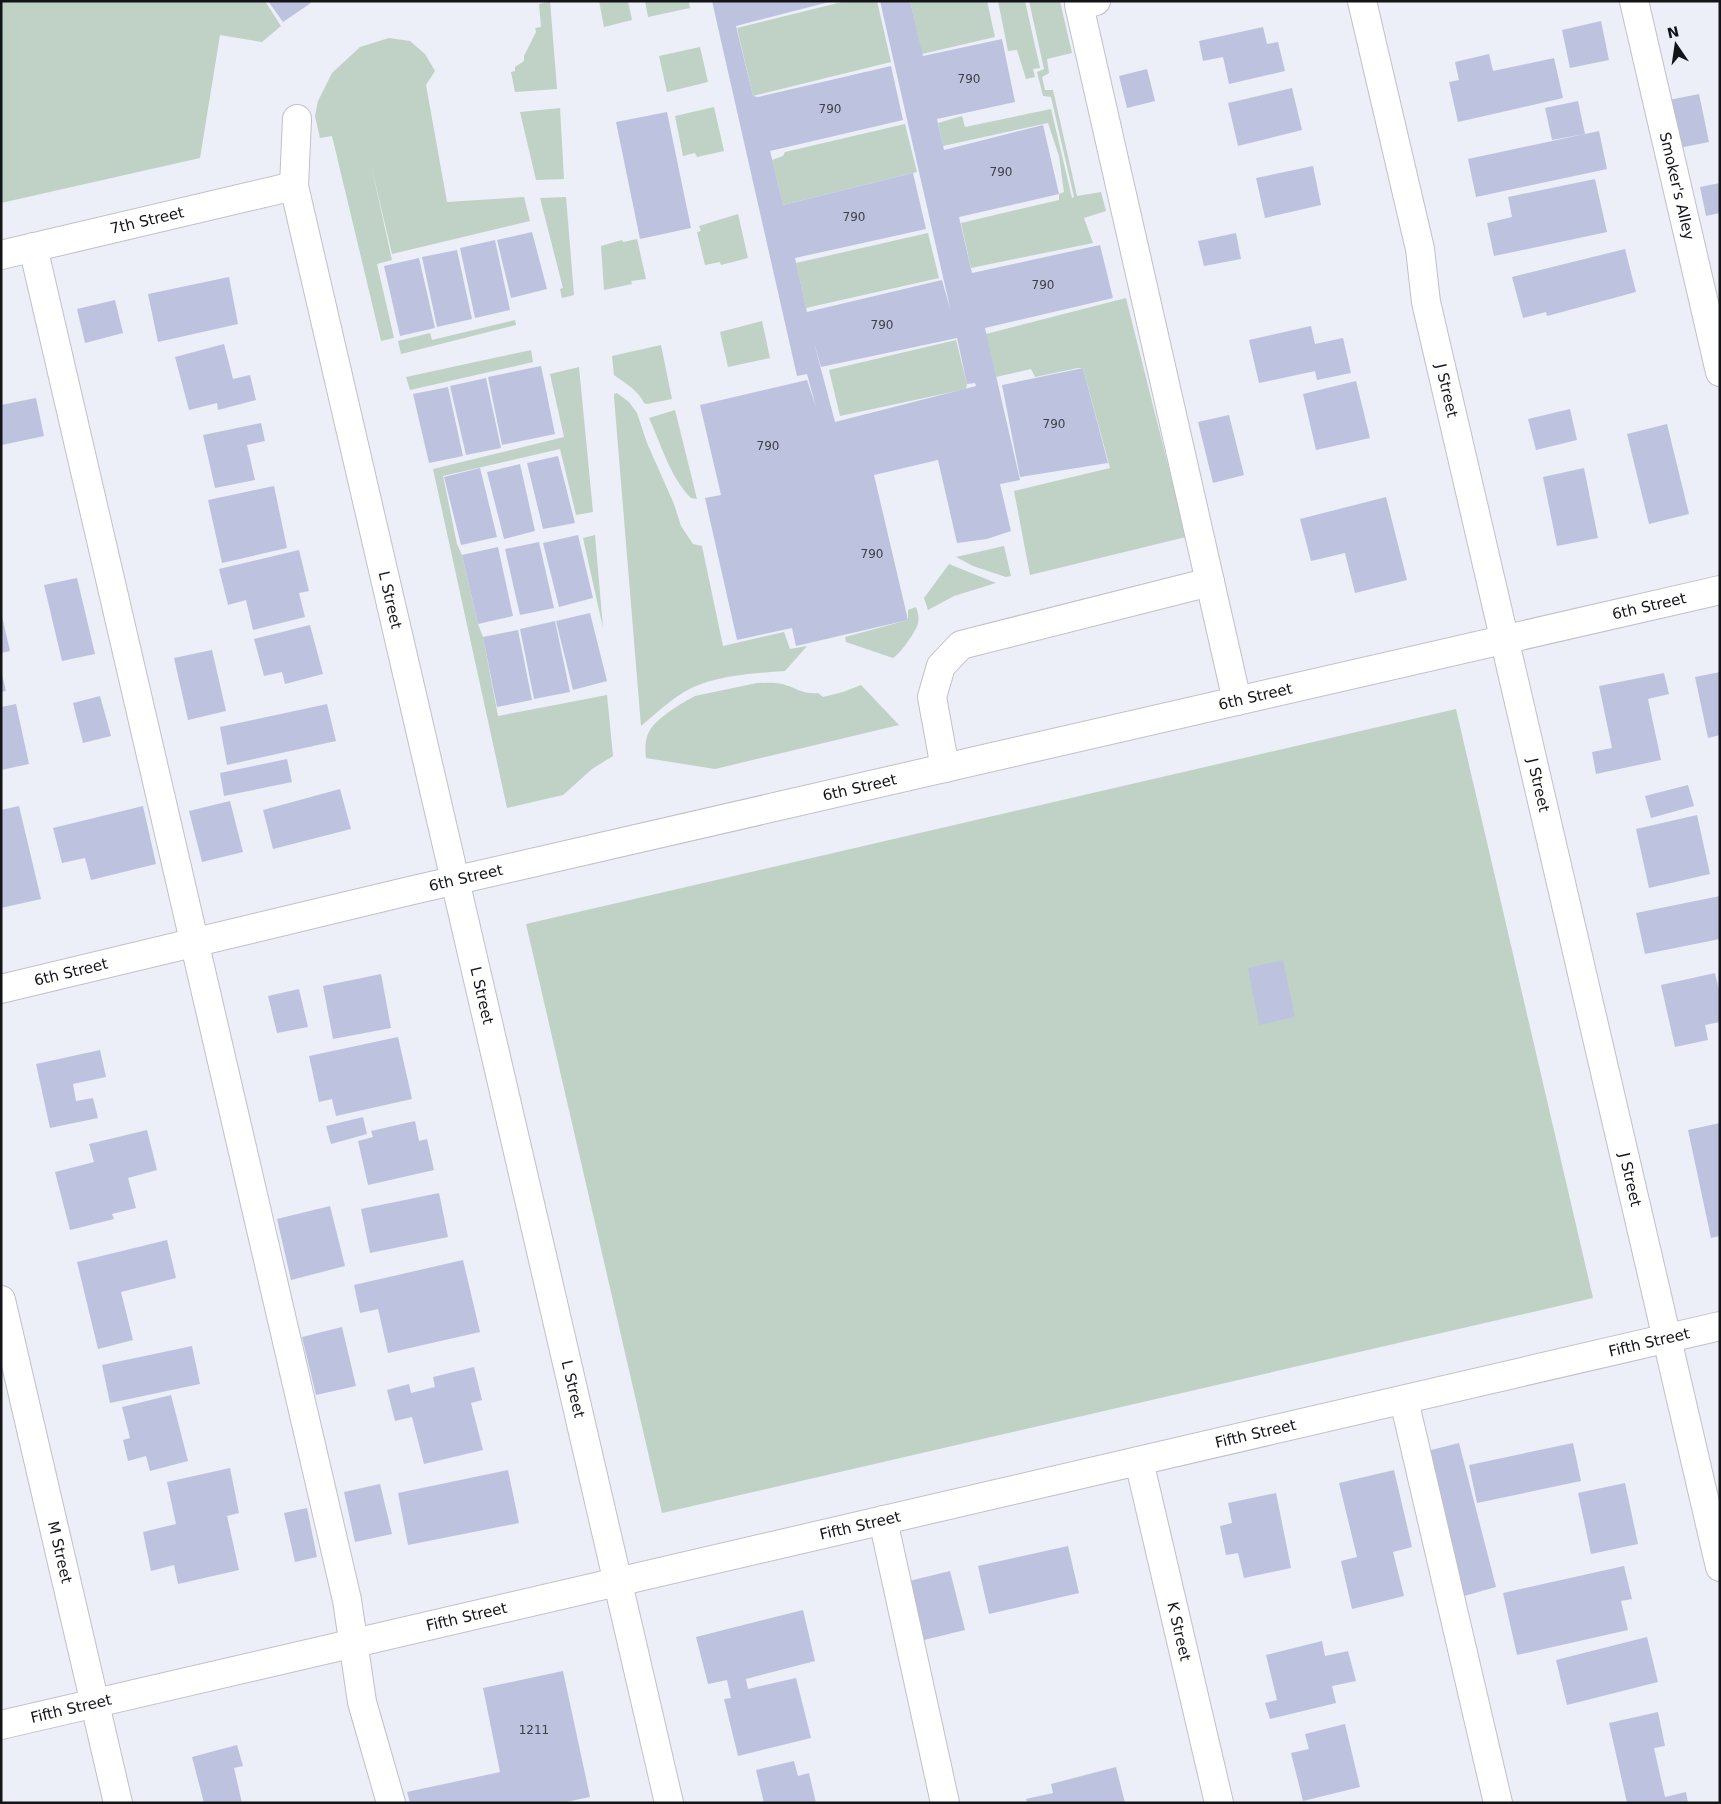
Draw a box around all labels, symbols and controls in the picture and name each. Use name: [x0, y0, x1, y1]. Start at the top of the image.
north arrow: [1651, 20, 1701, 70]
text: N: [1666, 23, 1681, 41]
house number: 790: [958, 72, 980, 86]
house number: 790: [819, 102, 841, 116]
street label: Smoker's Alley: [1656, 130, 1698, 242]
house number: 790: [990, 165, 1012, 179]
street label: 7th Street: [108, 203, 186, 238]
house number: 790: [843, 210, 865, 224]
house number: 790: [1032, 278, 1054, 292]
house number: 790: [871, 318, 893, 332]
street label: J Street: [1431, 361, 1462, 419]
house number: 790: [1043, 417, 1065, 431]
house number: 790: [757, 439, 779, 453]
house number: 790: [861, 547, 883, 561]
street label: L Street: [375, 569, 405, 631]
street label: 6th Street: [1610, 589, 1688, 623]
street label: 6th Street: [1217, 679, 1294, 714]
street label: J Street: [1523, 755, 1553, 814]
street label: 6th Street: [821, 770, 899, 805]
street label: 6th Street: [427, 861, 505, 895]
street label: 6th Street: [32, 955, 110, 990]
street label: L Street: [466, 965, 497, 1026]
street label: J Street: [1615, 1150, 1645, 1208]
street label: Fifth Street: [1607, 1324, 1692, 1361]
street label: L Street: [558, 1358, 588, 1420]
street label: Fifth Street: [1213, 1416, 1298, 1452]
street label: Fifth Street: [818, 1507, 903, 1544]
street label: M Street: [44, 1519, 76, 1585]
street label: Fifth Street: [424, 1599, 509, 1635]
street label: K Street: [1163, 1600, 1195, 1663]
street label: Fifth Street: [29, 1691, 113, 1727]
house number: 1211: [519, 1723, 549, 1737]

